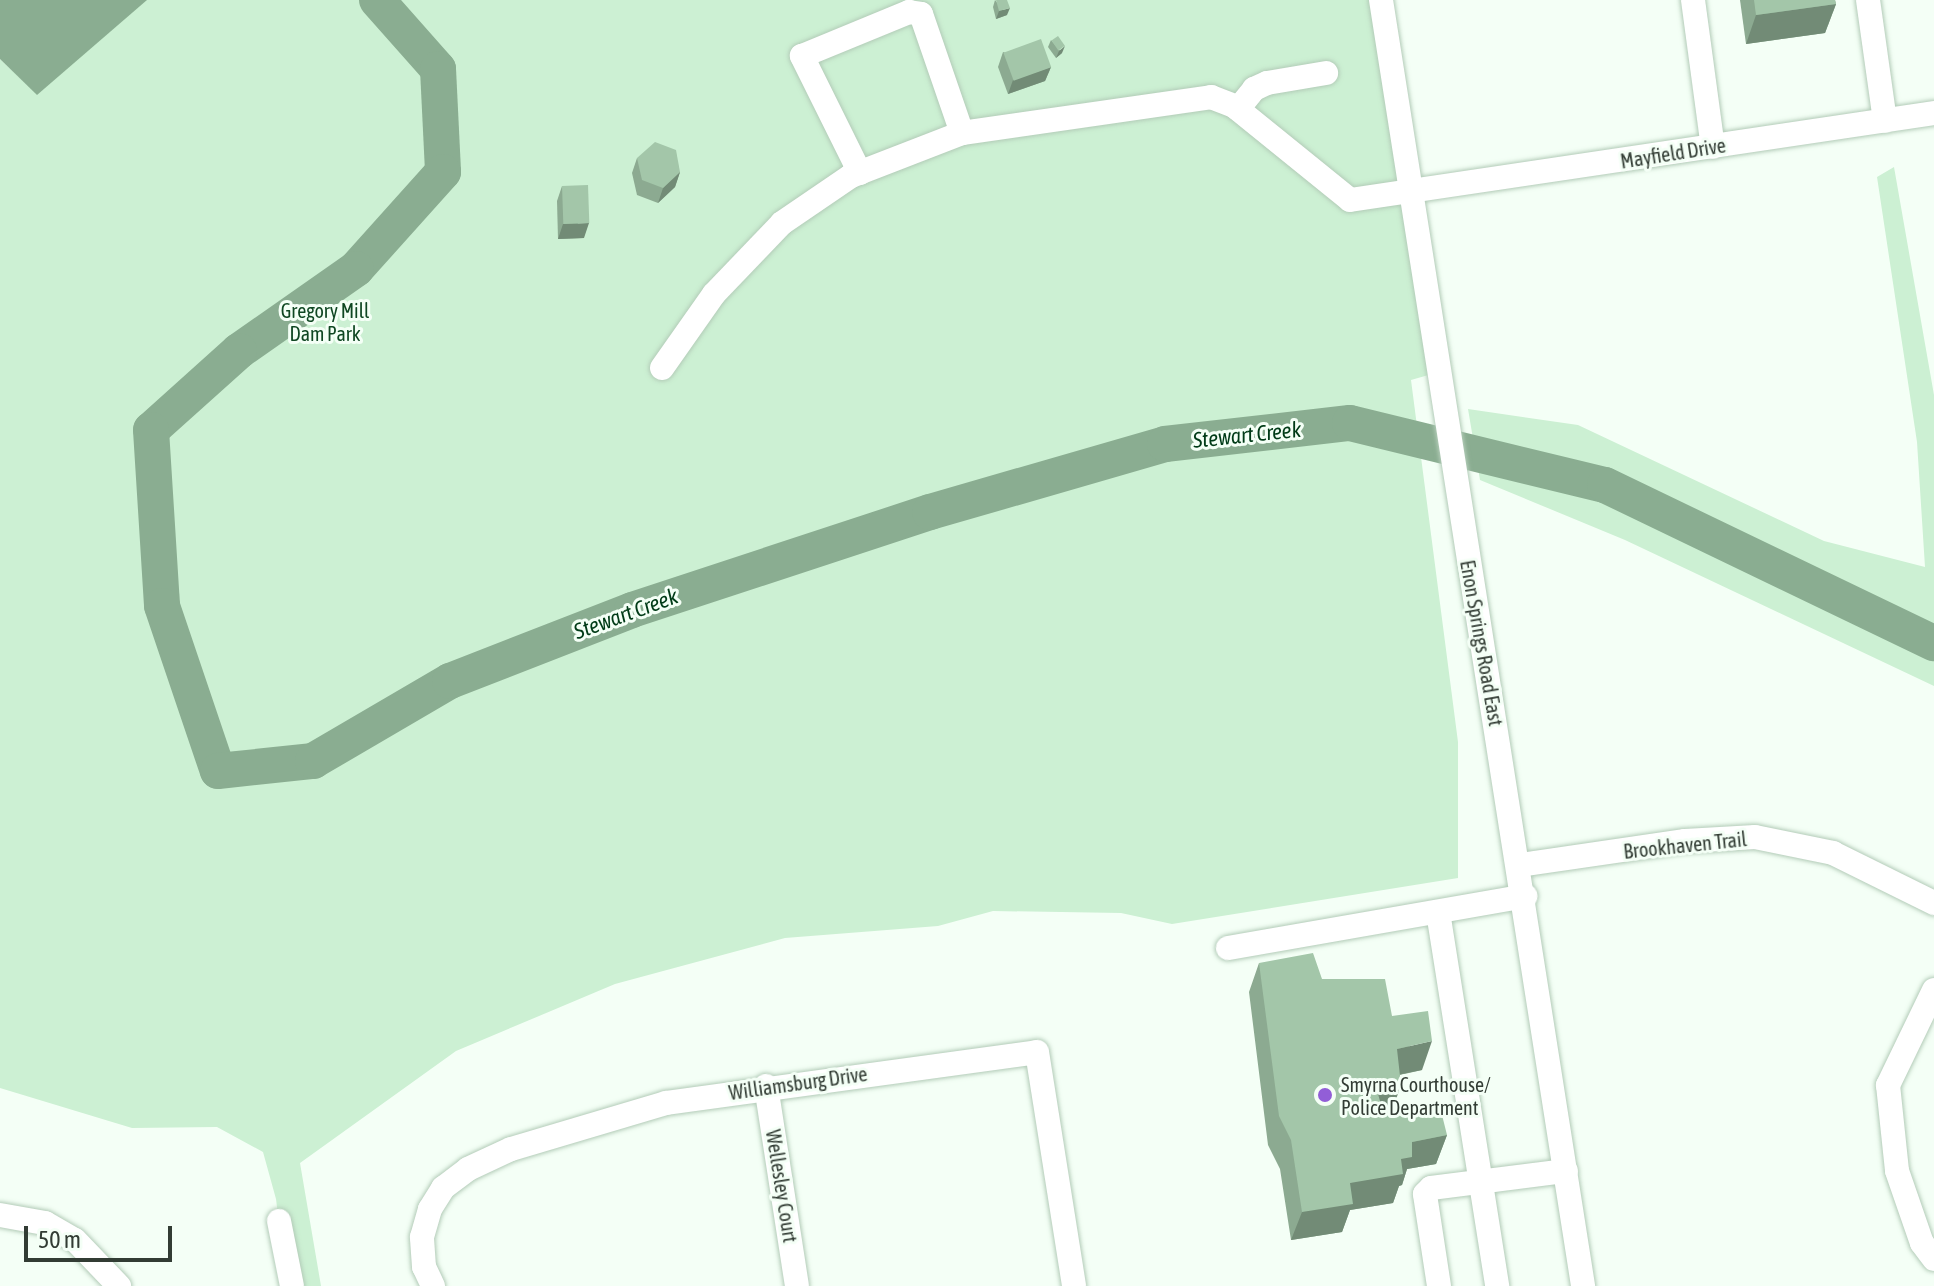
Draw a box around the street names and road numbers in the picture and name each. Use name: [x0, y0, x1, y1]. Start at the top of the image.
street label: Mayfield Drive: [1619, 133, 1727, 173]
street label: Enon Springs Road East: [1456, 558, 1508, 728]
street label: Brookhaven Trail: [1622, 827, 1748, 863]
street label: Williamsburg Drive: [727, 1061, 869, 1105]
street label: Wellesley Court: [761, 1128, 803, 1244]

